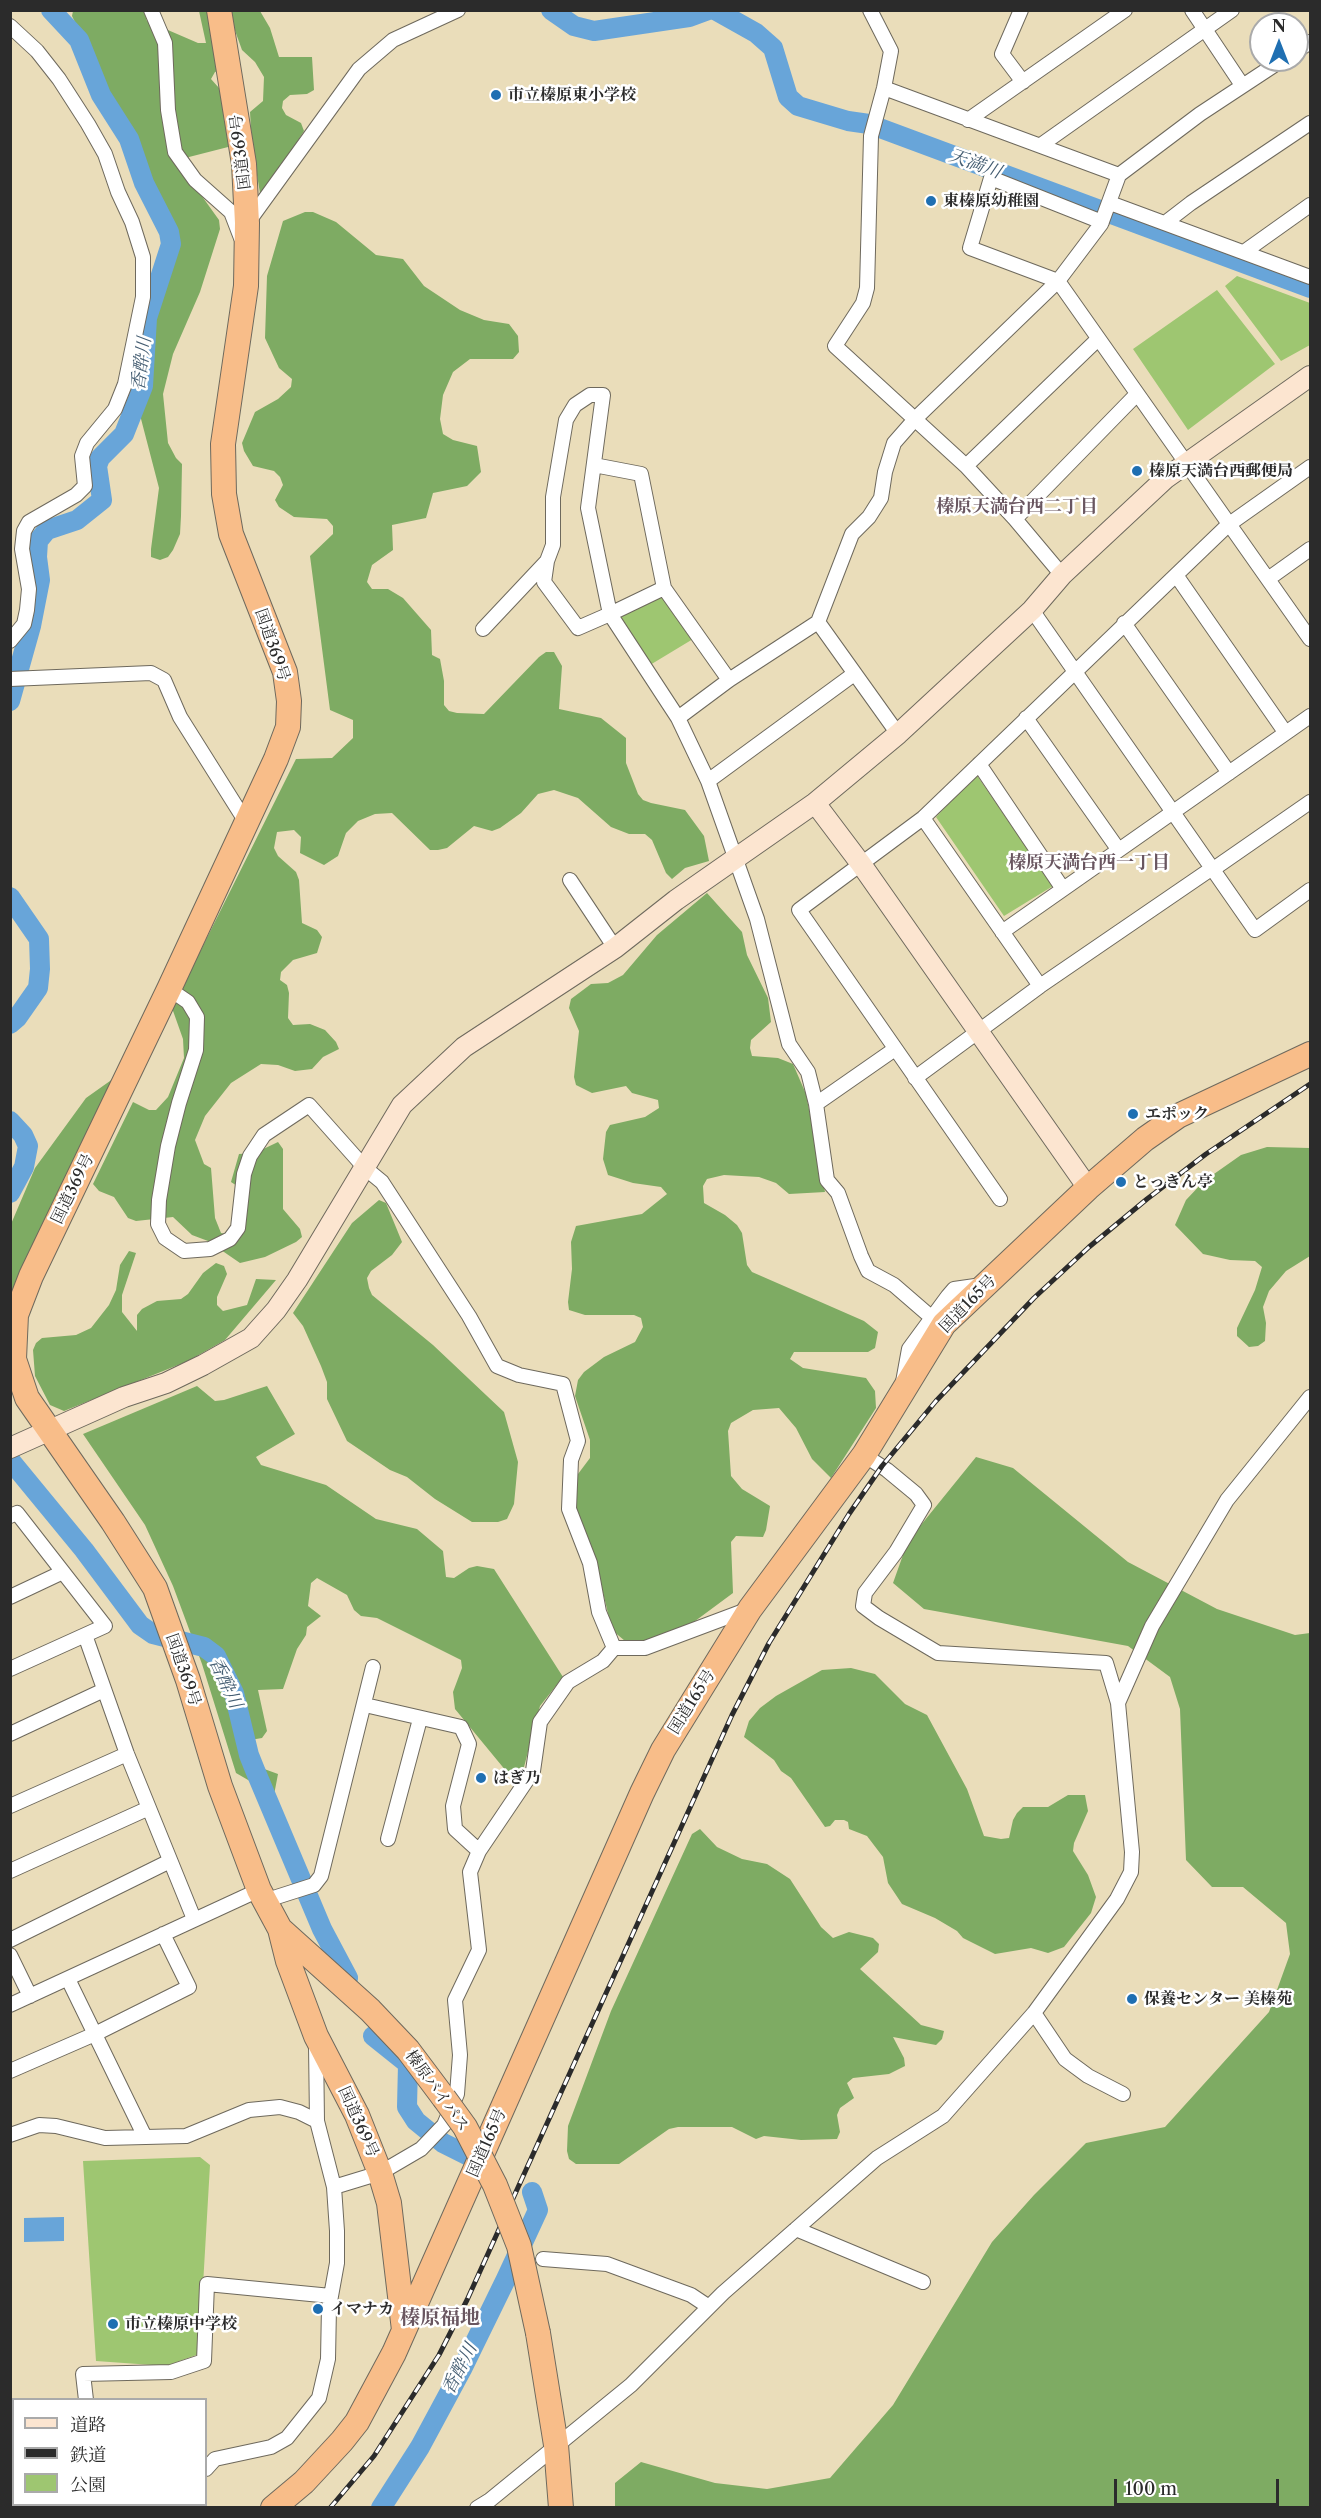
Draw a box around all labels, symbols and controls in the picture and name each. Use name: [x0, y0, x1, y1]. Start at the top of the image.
north arrow: [1249, 12, 1309, 72]
text: N: [1272, 16, 1286, 36]
place label: 市立榛原東小学校: [508, 85, 636, 105]
marker: 市立榛原東小学校: [489, 88, 503, 102]
street label: 国道369号: [227, 113, 255, 191]
water label: 天満川: [946, 145, 1004, 183]
place label: 東榛原幼稚園: [943, 191, 1039, 211]
marker: 東榛原幼稚園: [924, 194, 938, 208]
water label: 香酔川: [128, 336, 156, 392]
place label: 榛原天満台西郵便局: [1149, 461, 1293, 481]
marker: 榛原天満台西郵便局: [1130, 464, 1144, 478]
district label: 榛原天満台西二丁目: [936, 496, 1098, 518]
street label: 国道369号: [251, 606, 293, 684]
district label: 榛原天満台西一丁目: [1008, 852, 1170, 874]
place label: エポック: [1145, 1104, 1209, 1124]
marker: エポック: [1126, 1107, 1140, 1121]
street label: 国道369号: [48, 1151, 98, 1227]
place label: とっきん亭: [1133, 1172, 1213, 1192]
marker: とっきん亭: [1114, 1175, 1128, 1189]
street label: 国道165号: [936, 1271, 1000, 1337]
street label: 国道369号: [162, 1631, 204, 1709]
water label: 香酔川: [204, 1654, 246, 1712]
street label: 国道165号: [665, 1666, 719, 1738]
place label: はぎ乃: [493, 1768, 541, 1788]
marker: はぎ乃: [474, 1771, 488, 1785]
place label: 保養センター 美榛苑: [1144, 1989, 1292, 2009]
marker: 保養センター 美榛苑: [1125, 1992, 1139, 2006]
street label: 榛原バイパス: [401, 2047, 473, 2135]
street label: 国道369号: [334, 2084, 382, 2160]
street label: 国道165号: [463, 2106, 511, 2180]
place label: イマナカ: [330, 2299, 394, 2319]
marker: イマナカ: [311, 2302, 325, 2316]
district label: 榛原福地: [400, 2306, 480, 2330]
place label: 市立榛原中学校: [125, 2314, 237, 2334]
marker: 市立榛原中学校: [106, 2317, 120, 2331]
water label: 香酔川: [438, 2340, 482, 2398]
legend: [12, 2398, 207, 2506]
text: 道路: [70, 2414, 106, 2436]
text: 鉄道: [70, 2444, 106, 2466]
scale bar: [1117, 2467, 1282, 2505]
text: 公園: [70, 2474, 106, 2496]
text: 100 m: [1125, 2478, 1177, 2500]

